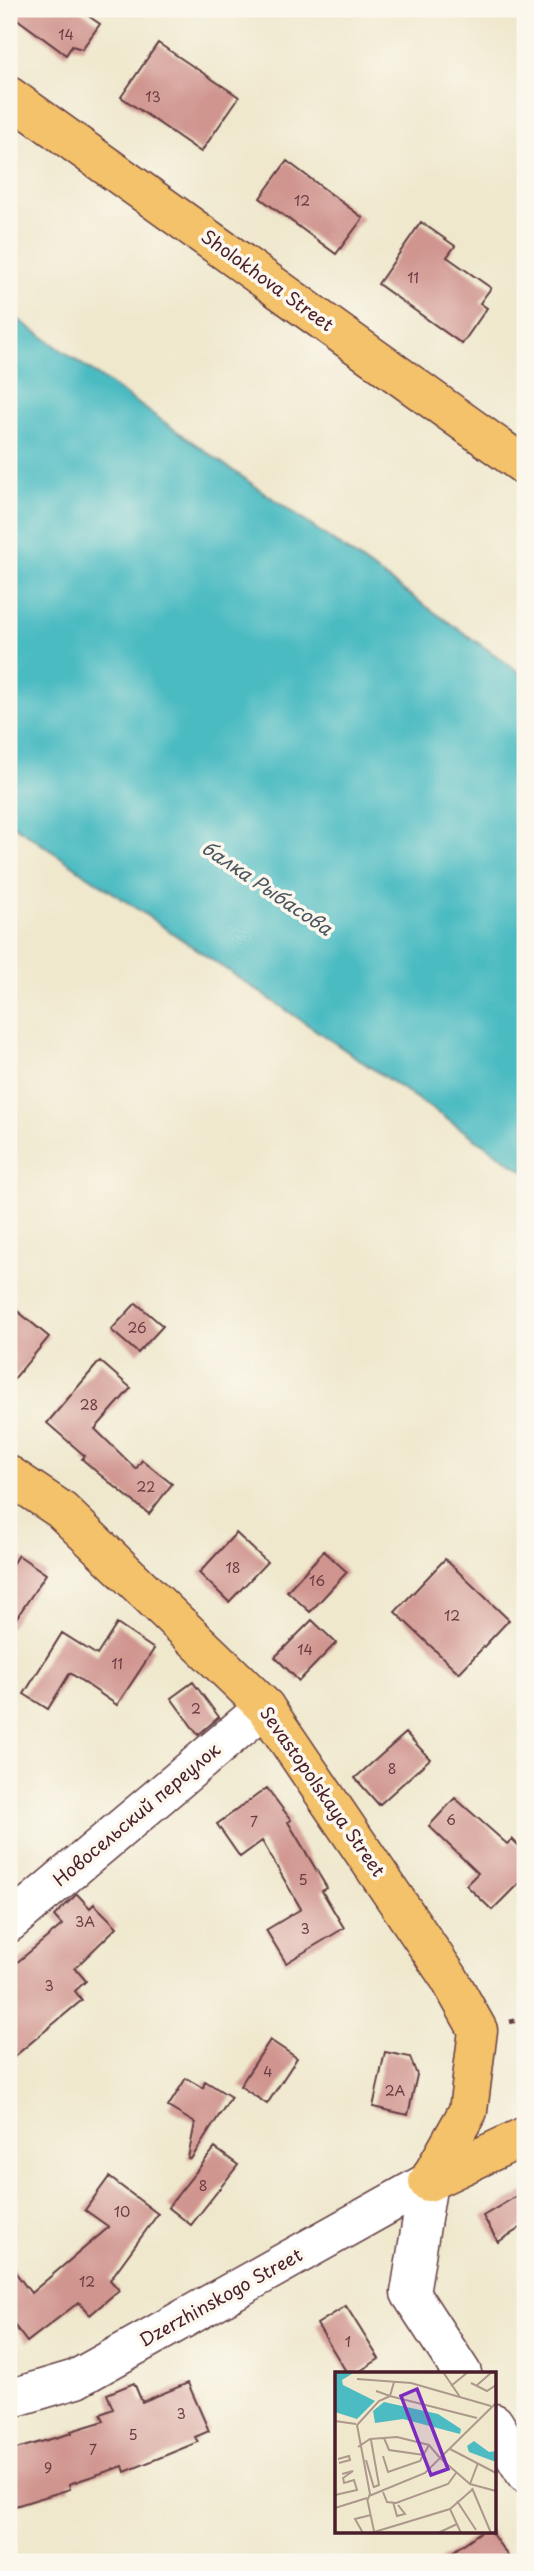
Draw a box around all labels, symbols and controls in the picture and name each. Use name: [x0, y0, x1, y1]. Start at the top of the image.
house number: 14: [58, 24, 74, 45]
house number: 13: [145, 86, 161, 107]
house number: 12: [294, 190, 310, 211]
street label: Sholokhova Street: [196, 222, 340, 337]
house number: 11: [407, 267, 419, 288]
water label: балка Рыбасова: [197, 833, 339, 942]
house number: 26: [127, 1317, 147, 1338]
house number: 28: [80, 1394, 98, 1415]
house number: 22: [137, 1476, 155, 1497]
house number: 18: [225, 1557, 241, 1578]
house number: 16: [309, 1570, 325, 1591]
house number: 12: [444, 1605, 460, 1626]
house number: 14: [297, 1639, 313, 1660]
house number: 11: [111, 1653, 123, 1674]
house number: 2: [191, 1698, 201, 1719]
street label: Sevastopolskaya Street: [254, 1700, 392, 1882]
street label: Новосельский переулок: [47, 1736, 226, 1892]
house number: 8: [388, 1758, 396, 1779]
house number: 6: [446, 1809, 456, 1830]
house number: 7: [250, 1811, 258, 1832]
house number: 5: [298, 1869, 308, 1890]
house number: 3А: [75, 1911, 95, 1932]
house number: 3: [300, 1918, 310, 1939]
house number: 3: [44, 1975, 54, 1996]
house number: 4: [263, 2061, 273, 2082]
house number: 2А: [385, 2080, 406, 2101]
house number: 8: [199, 2175, 207, 2196]
house number: 10: [114, 2201, 130, 2222]
street label: Dzerzhinskogo Street: [134, 2241, 307, 2353]
house number: 12: [79, 2271, 95, 2292]
house number: 1: [345, 2331, 351, 2352]
inset map: [335, 2372, 496, 2532]
house number: 3: [176, 2403, 186, 2424]
house number: 5: [128, 2424, 138, 2445]
house number: 7: [89, 2439, 97, 2460]
house number: 9: [44, 2457, 52, 2478]

